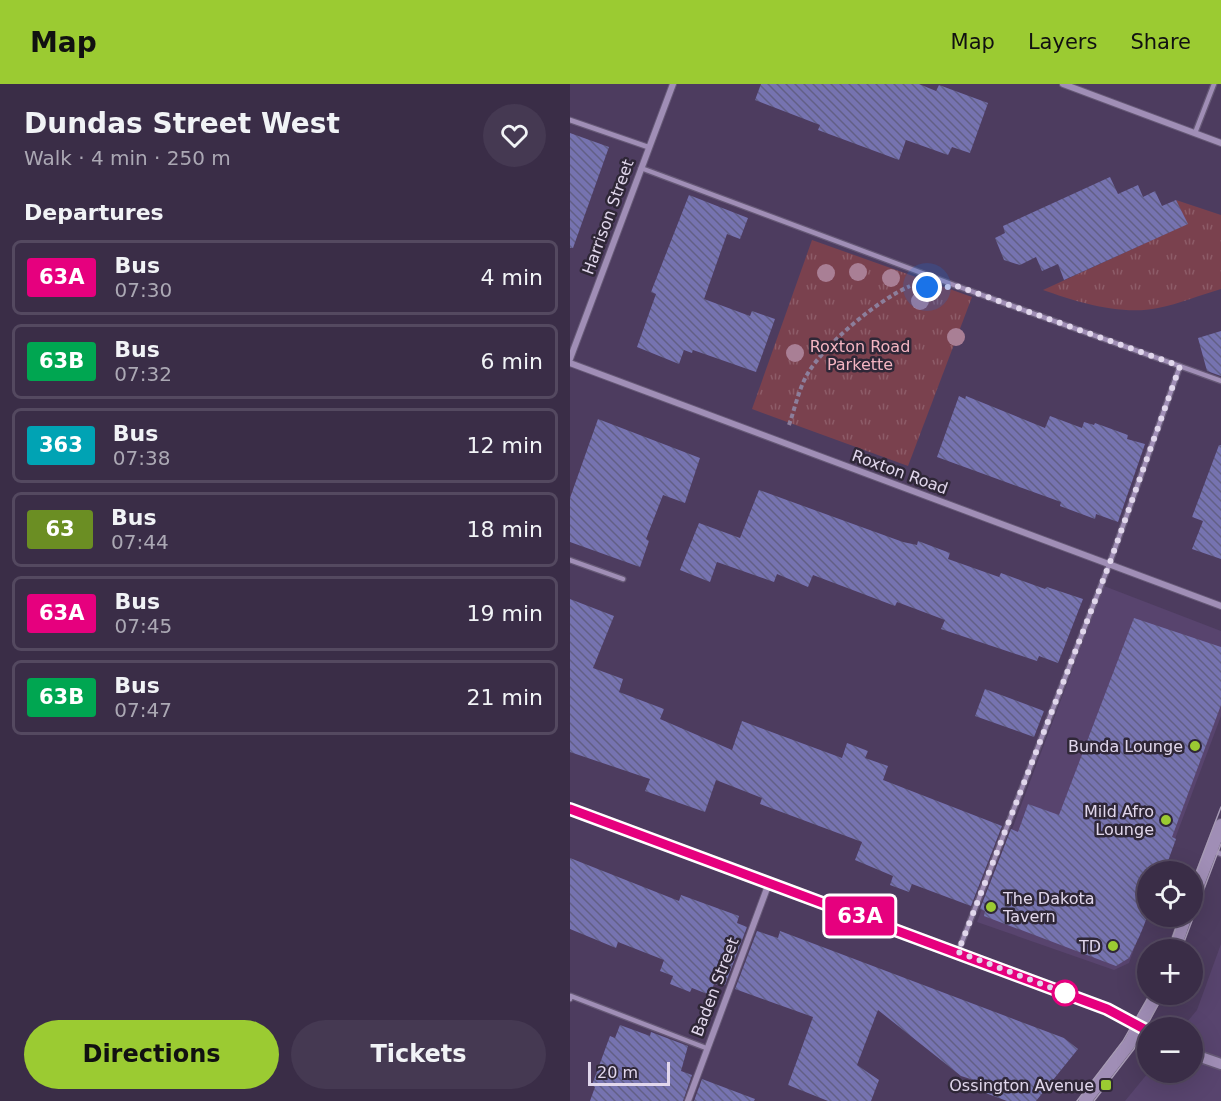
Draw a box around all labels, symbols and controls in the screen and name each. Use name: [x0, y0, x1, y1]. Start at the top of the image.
text: Map: [30, 26, 97, 59]
text: Map: [951, 30, 995, 54]
text: Layers: [1028, 30, 1097, 54]
text: Share: [1130, 30, 1191, 54]
button: heart: [483, 104, 546, 167]
text: Dundas Street West: [24, 107, 340, 140]
text: Walk · 4 min · 250 m: [24, 146, 231, 170]
street label: Harrison Street: [578, 157, 638, 277]
text: Departures: [24, 200, 164, 225]
text: Bus: [114, 253, 160, 278]
text: 63A: [39, 265, 84, 289]
text: 4 min: [481, 265, 543, 290]
your location: [912, 272, 942, 302]
text: 07:30: [114, 278, 172, 302]
text: Bus: [114, 337, 160, 362]
park label: Roxton Road Parkette: [810, 337, 910, 374]
text: 63B: [39, 349, 84, 373]
text: 6 min: [481, 349, 543, 374]
text: 07:32: [114, 362, 172, 386]
text: Bus: [113, 421, 158, 446]
text: 363: [39, 433, 83, 457]
text: 12 min: [467, 433, 543, 458]
text: 07:38: [113, 446, 170, 470]
street label: Roxton Road: [849, 446, 951, 498]
text: Bus: [111, 505, 157, 530]
text: 63: [45, 517, 75, 541]
text: 18 min: [467, 517, 543, 542]
text: 07:44: [111, 530, 169, 554]
text: Bus: [114, 589, 160, 614]
text: 63A: [39, 601, 84, 625]
text: 19 min: [467, 601, 543, 626]
text: 07:45: [114, 614, 172, 638]
text: Bus: [114, 673, 160, 698]
text: 63B: [39, 685, 84, 709]
text: 21 min: [467, 685, 543, 710]
text: 07:47: [114, 698, 172, 722]
place label: Bunda Lounge: [1068, 737, 1183, 756]
marker: Bunda Lounge: [1188, 739, 1202, 753]
place label: Mild Afro Lounge: [1084, 802, 1154, 839]
marker: Mild Afro Lounge: [1159, 813, 1173, 827]
map controls: [1137, 861, 1203, 1083]
button: locate: [1137, 861, 1203, 927]
place label: The Dakota Tavern: [1002, 889, 1095, 926]
line badge: 63A: [826, 896, 894, 936]
marker: The Dakota Tavern: [984, 900, 998, 914]
text: 63A: [837, 904, 883, 928]
street label: Baden Street: [687, 935, 743, 1039]
place label: TD: [1078, 937, 1101, 956]
marker: TD: [1106, 939, 1120, 953]
button: +: [1137, 939, 1203, 1005]
unlabelled marker: [1052, 980, 1078, 1006]
button: −: [1137, 1017, 1203, 1083]
button: Directions: [24, 1020, 279, 1089]
button: Tickets: [291, 1020, 546, 1089]
scale bar: [588, 1059, 670, 1086]
text: 20 m: [597, 1063, 638, 1082]
place label: Ossington Avenue: [949, 1076, 1094, 1095]
marker: Ossington Avenue: [1099, 1078, 1113, 1092]

